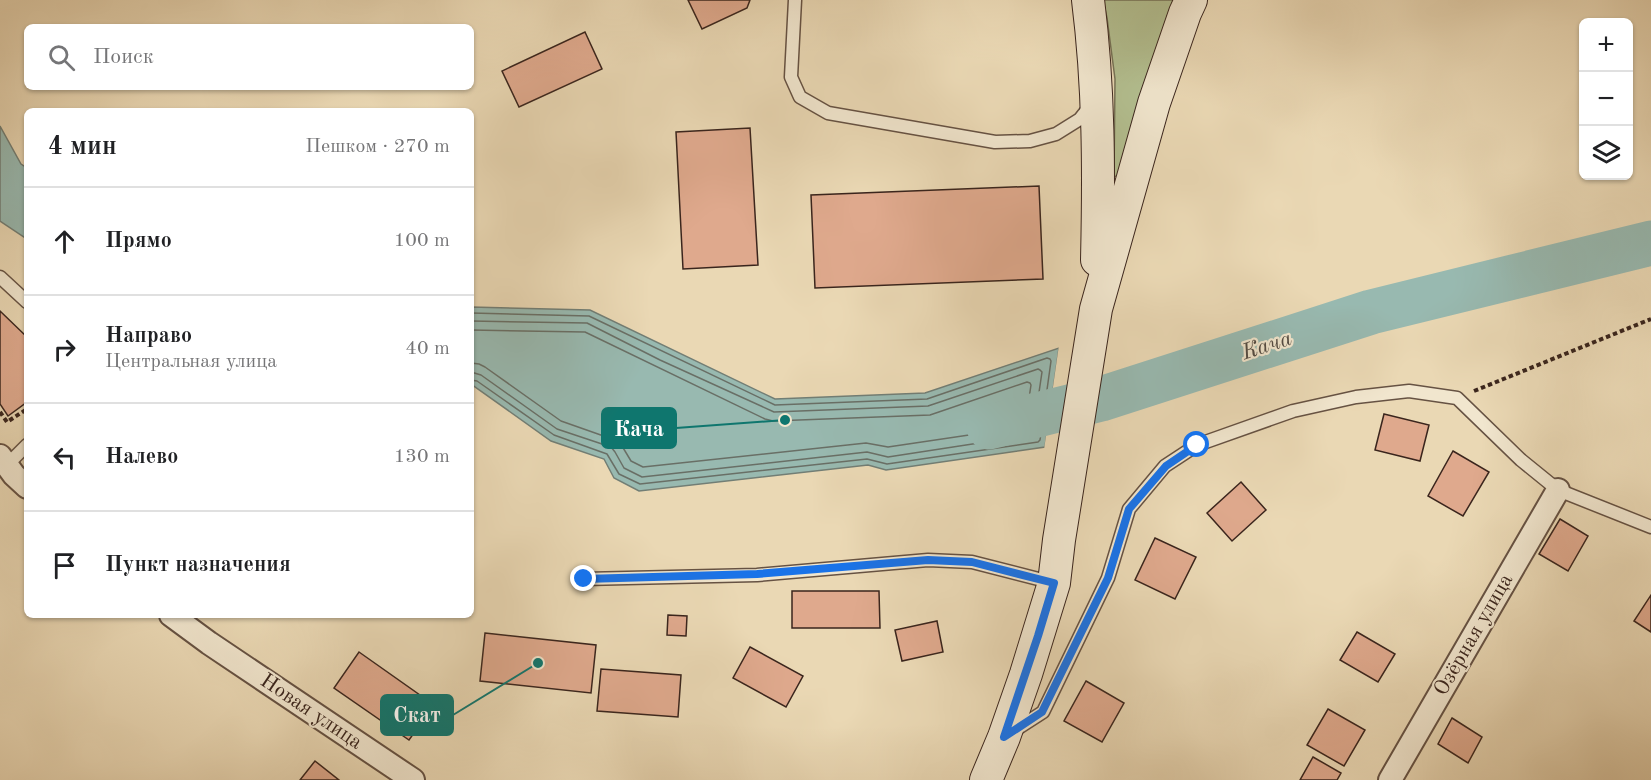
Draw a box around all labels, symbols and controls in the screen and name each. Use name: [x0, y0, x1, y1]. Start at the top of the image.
map controls: [1579, 18, 1633, 180]
button: +: [1579, 18, 1633, 72]
search box: [24, 24, 474, 90]
icon: search: [45, 41, 78, 74]
text: Поиск: [93, 46, 154, 68]
button: −: [1579, 72, 1633, 126]
button: layers: [1579, 126, 1633, 180]
text: 4 мин: [48, 134, 117, 160]
text: Пешком · 270 m: [305, 137, 450, 157]
icon: ahead: [48, 225, 81, 258]
text: Прямо: [105, 230, 172, 252]
text: 100 m: [394, 231, 450, 251]
text: Направо: [105, 325, 192, 347]
water label: Кача: [1238, 328, 1295, 365]
icon: right: [48, 333, 81, 366]
text: 40 m: [405, 339, 450, 359]
text: Центральная улица: [105, 352, 277, 372]
callout: Кача: [602, 408, 676, 448]
text: Кача: [614, 419, 664, 441]
route start: [1183, 431, 1209, 457]
icon: left: [48, 441, 81, 474]
text: Налево: [105, 446, 178, 468]
text: 130 m: [394, 447, 450, 467]
icon: arrive: [48, 549, 81, 582]
text: Пункт назначения: [105, 554, 291, 576]
route end: [570, 565, 596, 591]
street label: Озёрная улица: [1431, 571, 1517, 699]
street label: Новая улица: [256, 670, 366, 754]
callout: Скат: [381, 695, 453, 735]
text: Скат: [393, 705, 441, 727]

